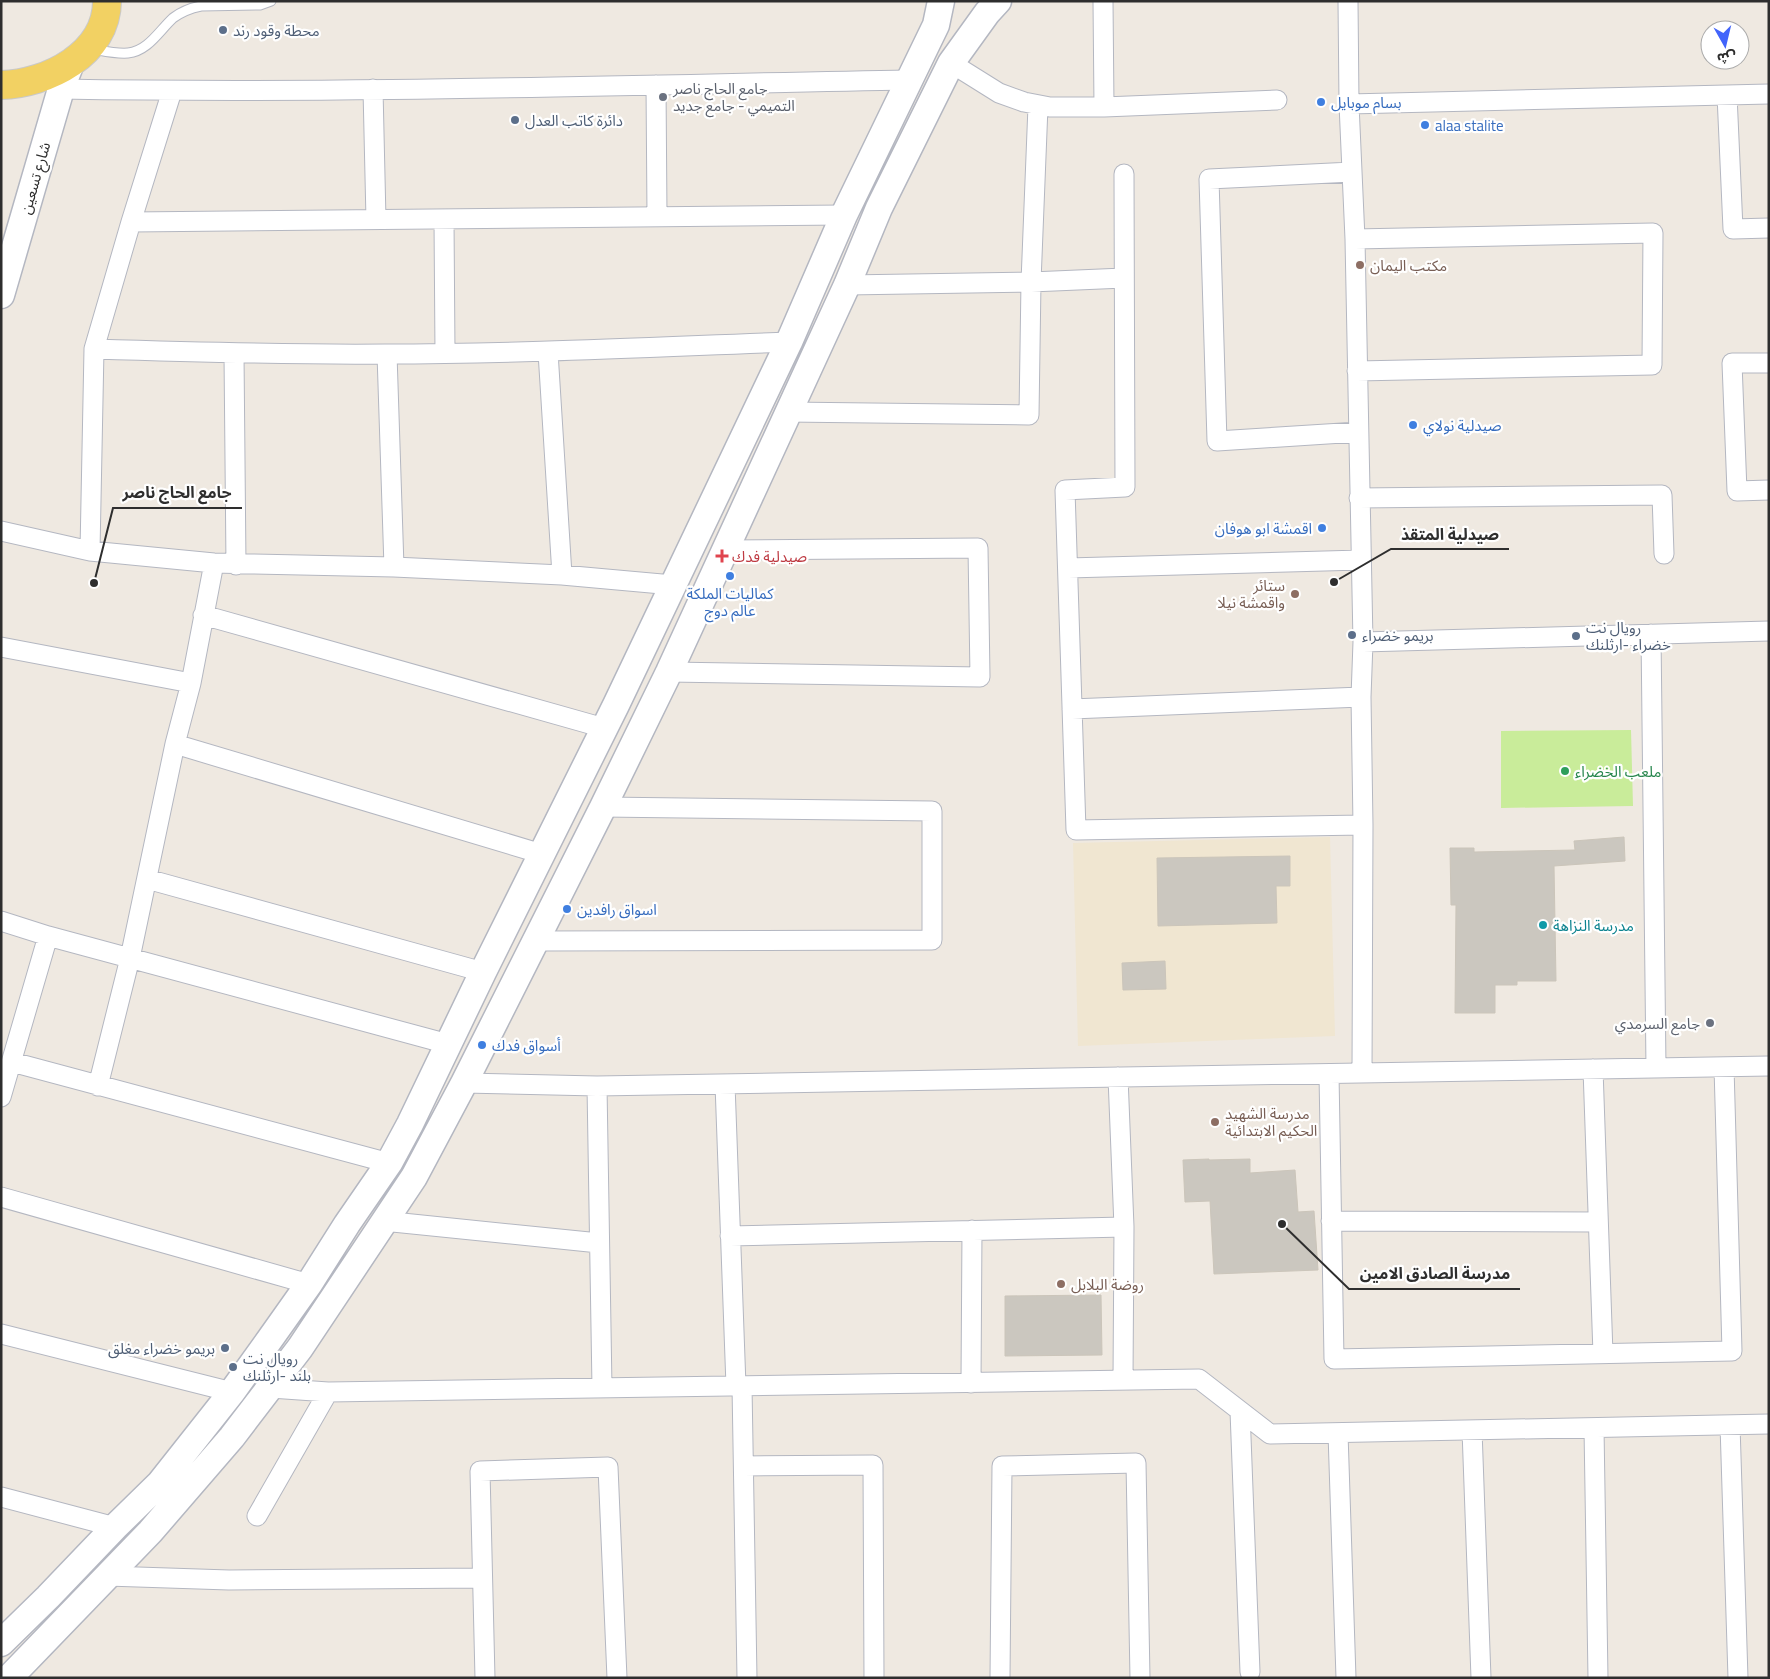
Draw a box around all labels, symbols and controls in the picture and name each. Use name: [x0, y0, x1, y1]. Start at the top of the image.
place label: محطة وقود رند: [233, 19, 320, 42]
north arrow: [1700, 20, 1750, 70]
marker: محطة وقود رند: [217, 24, 229, 36]
text: ش: [1716, 47, 1738, 70]
place label: جامع الحاج ناصر التميمي - جامع جديد: [672, 77, 795, 118]
marker: جامع الحاج ناصر التميمي - جامع جديد: [657, 91, 669, 103]
place label: بسام موبايل: [1331, 91, 1402, 114]
marker: بسام موبايل: [1315, 96, 1327, 108]
place label: دائرة كاتب العدل: [525, 109, 623, 132]
marker: دائرة كاتب العدل: [509, 114, 521, 126]
place label: alaa stalite: [1435, 114, 1504, 137]
marker: alaa stalite: [1419, 119, 1431, 131]
street label: شارع تسعين: [14, 139, 57, 217]
place label: مكتب اليمان: [1370, 254, 1447, 277]
marker: مكتب اليمان: [1354, 259, 1366, 271]
place label: صيدلية نولاي: [1423, 414, 1501, 437]
marker: صيدلية نولاي: [1407, 419, 1419, 431]
callout: جامع الحاج ناصر: [113, 477, 242, 508]
text: جامع الحاج ناصر: [121, 480, 232, 505]
place label: اقمشة ابو هوفان: [1215, 517, 1312, 540]
callout: صيدلية المتقذ: [1391, 518, 1509, 549]
marker: اقمشة ابو هوفان: [1316, 522, 1328, 534]
text: صيدلية المتقذ: [1401, 522, 1499, 546]
place label: صيدلية فدك: [732, 545, 807, 568]
marker: صيدلية فدك: [716, 550, 728, 562]
marker: كماليات الملكة عالم دوج: [724, 570, 736, 582]
place label: ستائر واقمشة نيلا: [1217, 574, 1285, 614]
place label: كماليات الملكة عالم دوج: [687, 582, 774, 623]
marker: ستائر واقمشة نيلا: [1289, 588, 1301, 600]
place label: رويال نت خضراء -ارثلنك: [1586, 616, 1671, 656]
place label: بريمو خضراء: [1362, 624, 1433, 647]
marker: بريمو خضراء: [1346, 629, 1358, 641]
marker: رويال نت خضراء -ارثلنك: [1570, 630, 1582, 642]
place label: ملعب الخضراء: [1575, 760, 1661, 783]
marker: ملعب الخضراء: [1559, 765, 1571, 777]
place label: اسواق رافدين: [577, 898, 657, 921]
marker: اسواق رافدين: [561, 903, 573, 915]
place label: مدرسة النزاهة: [1553, 914, 1634, 937]
marker: مدرسة النزاهة: [1537, 919, 1549, 931]
place label: جامع السرمدي: [1615, 1012, 1700, 1036]
marker: جامع السرمدي: [1704, 1017, 1716, 1029]
place label: أسواق فدك: [492, 1034, 561, 1057]
marker: أسواق فدك: [476, 1039, 488, 1051]
place label: مدرسة الشهيد الحكيم الابتدائية: [1225, 1102, 1317, 1142]
marker: مدرسة الشهيد الحكيم الابتدائية: [1209, 1116, 1221, 1128]
callout: مدرسة الصادق الامين: [1349, 1258, 1520, 1289]
text: مدرسة الصادق الامين: [1360, 1261, 1510, 1285]
place label: روضة البلابل: [1071, 1273, 1144, 1296]
marker: روضة البلابل: [1055, 1278, 1067, 1290]
place label: بريمو خضراء مغلق: [108, 1337, 215, 1360]
marker: بريمو خضراء مغلق: [219, 1342, 231, 1354]
place label: رويال نت بلند -ارثلنك: [243, 1347, 311, 1387]
marker: رويال نت بلند -ارثلنك: [227, 1361, 239, 1373]

